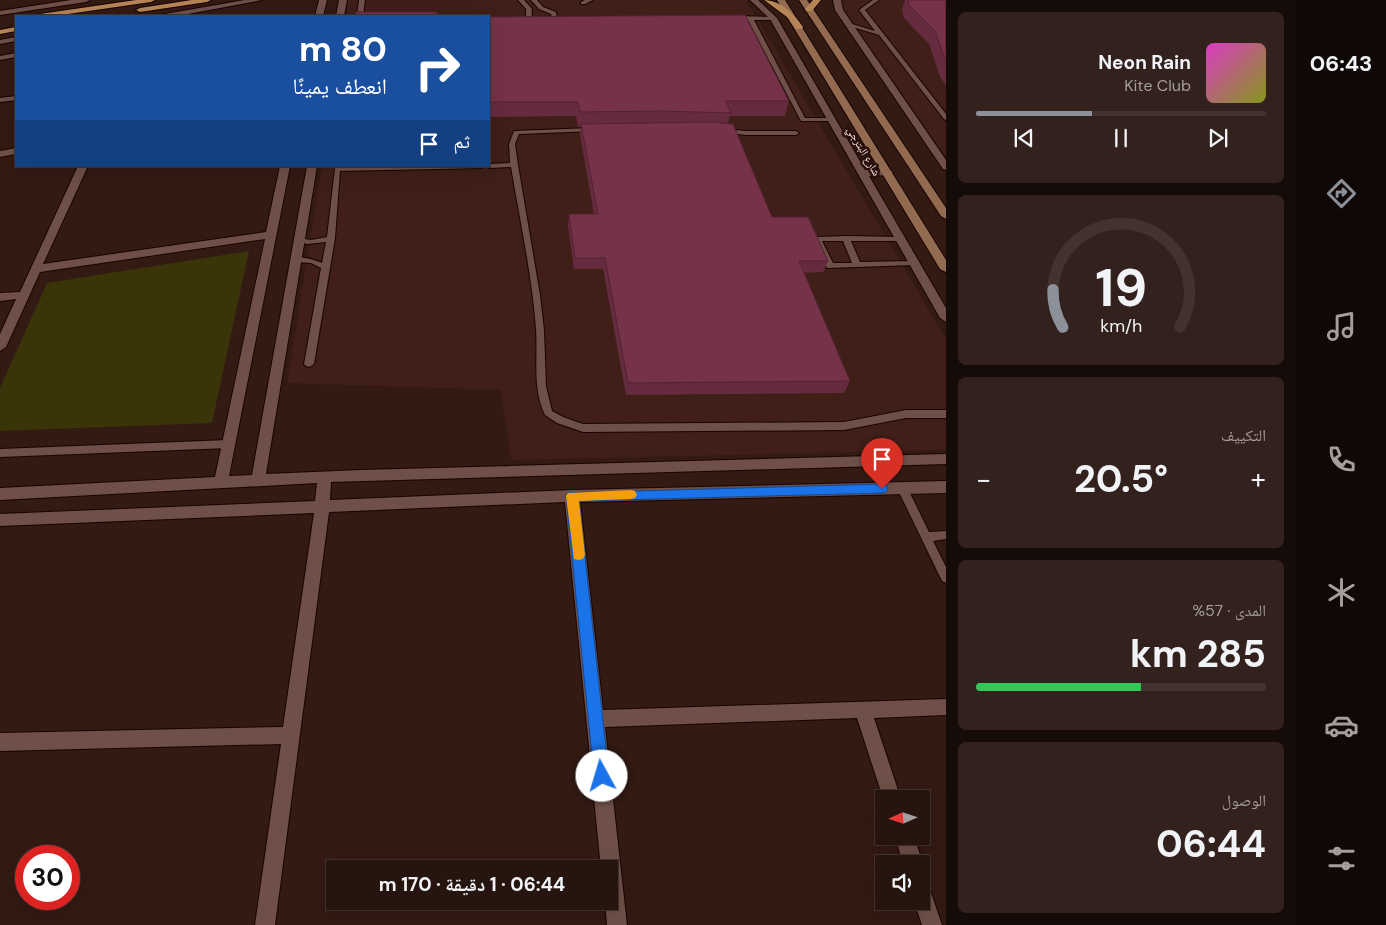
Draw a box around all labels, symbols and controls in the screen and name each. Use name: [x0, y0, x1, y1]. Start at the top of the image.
text: 80 m: [299, 26, 387, 72]
icon: right: [405, 35, 470, 100]
text: 06:43: [1310, 49, 1372, 78]
text: Neon Rain: [1098, 50, 1191, 75]
text: انعطف يمينًا: [292, 72, 387, 101]
text: Kite Club: [1124, 75, 1191, 96]
street label: شارع البترجي: [843, 124, 884, 179]
icon: previous: [1010, 124, 1038, 152]
icon: pause: [1107, 124, 1135, 152]
icon: next: [1204, 124, 1232, 152]
text: ثم: [453, 129, 470, 154]
icon: arrive: [415, 130, 443, 158]
icon: directions: [1324, 176, 1359, 211]
text: 19: [1095, 254, 1147, 322]
icon: music: [1324, 309, 1359, 344]
text: km/h: [1100, 314, 1142, 338]
text: التكييف: [1221, 425, 1266, 446]
pin: [861, 438, 903, 489]
icon: phone: [1324, 442, 1359, 477]
icon: arrive: [868, 445, 896, 473]
text: 20.5°: [1074, 454, 1168, 504]
text: −: [976, 461, 991, 498]
text: +: [1251, 461, 1266, 498]
icon: climate: [1324, 575, 1359, 610]
text: المدى · 57%: [1192, 600, 1266, 621]
text: 285 km: [1130, 629, 1266, 679]
icon: car: [1324, 708, 1359, 743]
position arrow: [575, 749, 627, 801]
north arrow: [875, 790, 930, 845]
map controls: [875, 790, 930, 910]
text: الوصول: [1222, 790, 1266, 811]
text: 06:44: [1156, 819, 1266, 869]
icon: filters: [1324, 841, 1359, 876]
speed limit sign: 30: [15, 845, 80, 910]
button: sound: [875, 855, 930, 910]
text: 06:44 · 1 دقيقة · 170 m: [379, 872, 565, 897]

